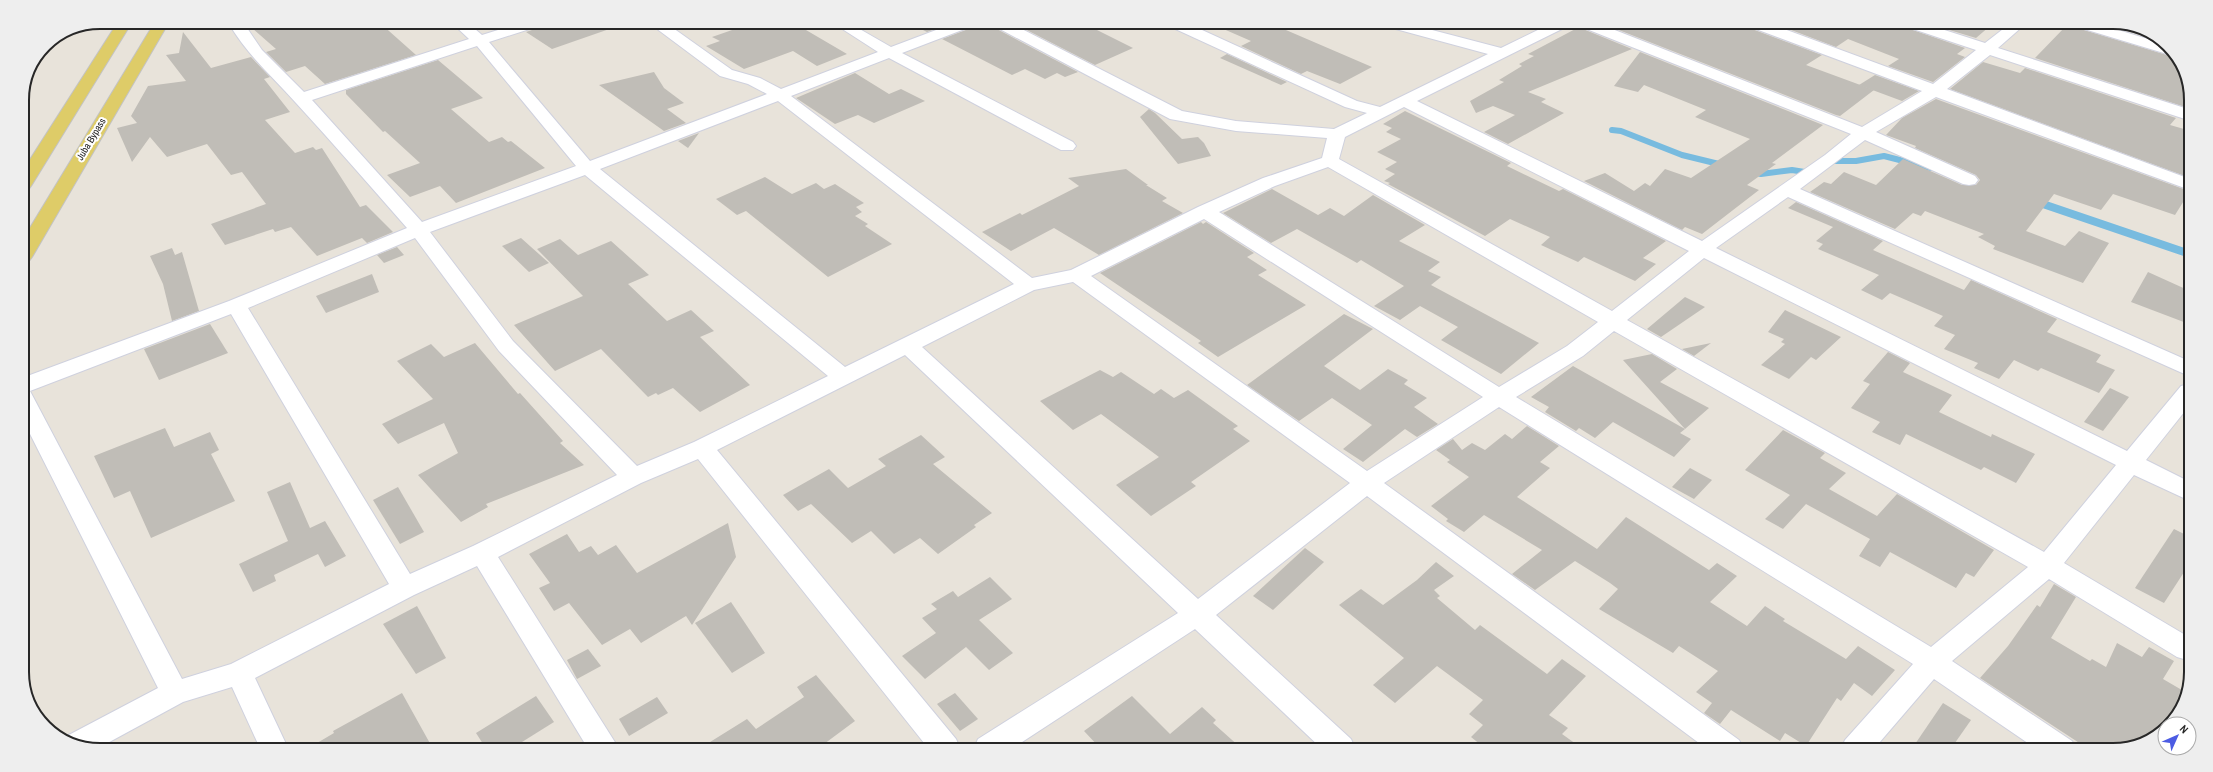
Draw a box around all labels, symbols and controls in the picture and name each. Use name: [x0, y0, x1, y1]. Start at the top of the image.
street label: Juba Bypass: [73, 116, 109, 162]
north arrow: [2157, 716, 2197, 756]
text: N: [2177, 722, 2191, 736]

